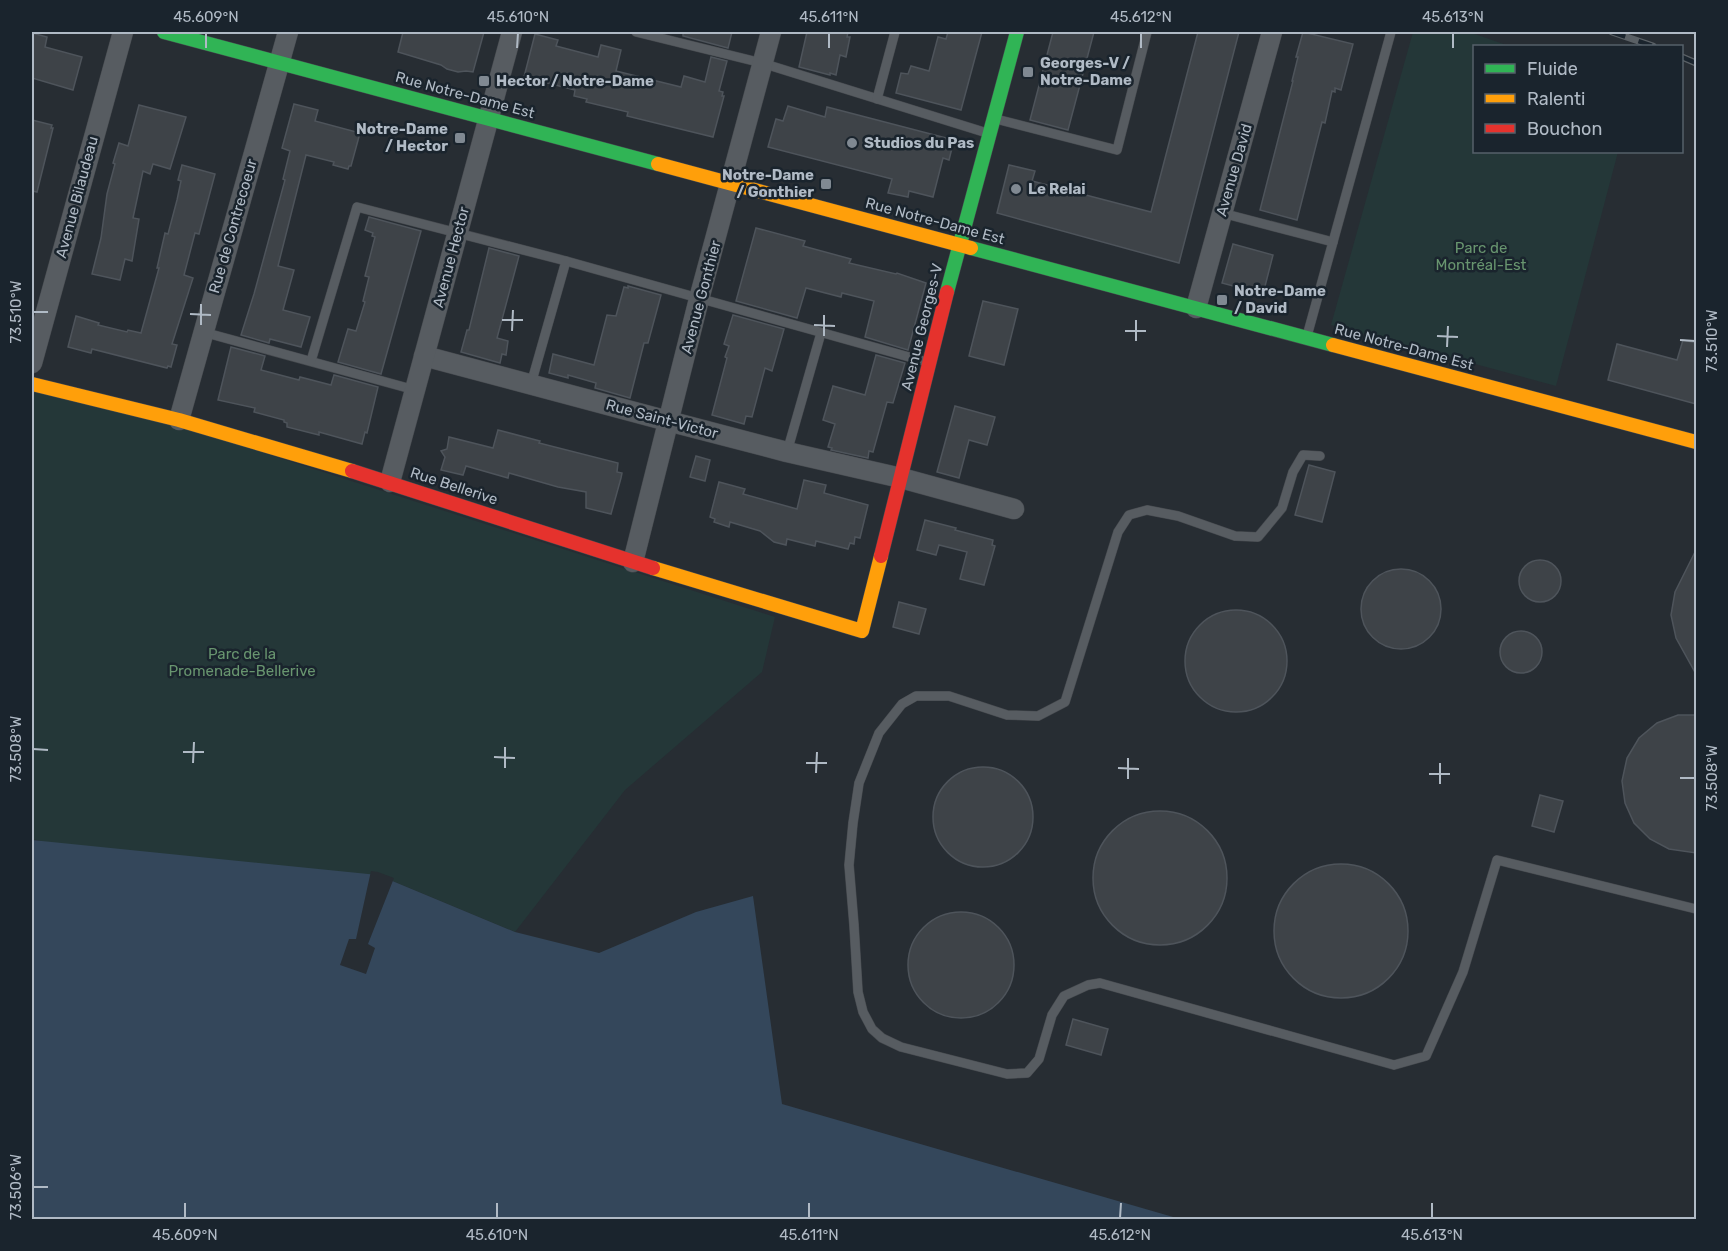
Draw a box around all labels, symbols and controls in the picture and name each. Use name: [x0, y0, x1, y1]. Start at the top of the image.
text: 45.609°N: [173, 8, 239, 26]
text: 45.610°N: [487, 8, 549, 26]
text: 45.611°N: [799, 8, 859, 26]
text: 45.612°N: [1110, 8, 1172, 26]
text: 45.613°N: [1422, 8, 1484, 26]
legend: [1473, 45, 1683, 153]
place label: Georges-V / Notre-Dame: [1040, 54, 1132, 89]
text: Fluide: [1527, 58, 1578, 80]
marker: Georges-V / Notre-Dame: [1021, 65, 1035, 79]
street label: Rue Notre-Dame Est: [393, 68, 537, 122]
place label: Hector / Notre-Dame: [496, 72, 654, 90]
marker: Hector / Notre-Dame: [477, 74, 491, 88]
text: Ralenti: [1527, 88, 1585, 110]
text: Bouchon: [1527, 118, 1602, 140]
place label: Notre-Dame / Hector: [356, 120, 448, 155]
street label: Avenue David: [1212, 122, 1256, 218]
marker: Notre-Dame / Hector: [453, 131, 467, 145]
street label: Avenue Bilaudeau: [52, 134, 102, 260]
place label: Studios du Pas: [864, 134, 974, 152]
marker: Studios du Pas: [845, 136, 859, 150]
street label: Rue de Contrecoeur: [205, 156, 261, 295]
place label: Notre-Dame / Gonthier: [722, 166, 814, 201]
marker: Notre-Dame / Gonthier: [819, 177, 833, 191]
place label: Le Relai: [1028, 180, 1086, 198]
marker: Le Relai: [1009, 182, 1023, 196]
street label: Rue Notre-Dame Est: [863, 194, 1007, 248]
street label: Avenue Hector: [429, 204, 473, 309]
street label: Avenue Gonthier: [677, 238, 725, 356]
park label: Parc de Montréal-Est: [1436, 239, 1527, 274]
street label: Avenue Georges-V: [898, 261, 947, 392]
text: 73.510°W: [7, 281, 25, 343]
place label: Notre-Dame / David: [1234, 282, 1326, 317]
marker: Notre-Dame / David: [1215, 293, 1229, 307]
text: 73.510°W: [1703, 310, 1721, 372]
street label: Rue Notre-Dame Est: [1332, 320, 1476, 374]
street label: Rue Saint-Victor: [604, 395, 720, 443]
street label: Rue Bellerive: [408, 463, 500, 509]
park label: Parc de la Promenade-Bellerive: [168, 645, 316, 680]
text: 73.508°W: [7, 716, 25, 782]
text: 73.508°W: [1703, 745, 1721, 811]
text: 73.506°W: [7, 1154, 25, 1220]
text: 45.609°N: [152, 1226, 218, 1244]
text: 45.610°N: [466, 1226, 528, 1244]
text: 45.611°N: [779, 1226, 839, 1244]
text: 45.612°N: [1089, 1226, 1151, 1244]
text: 45.613°N: [1401, 1226, 1463, 1244]

